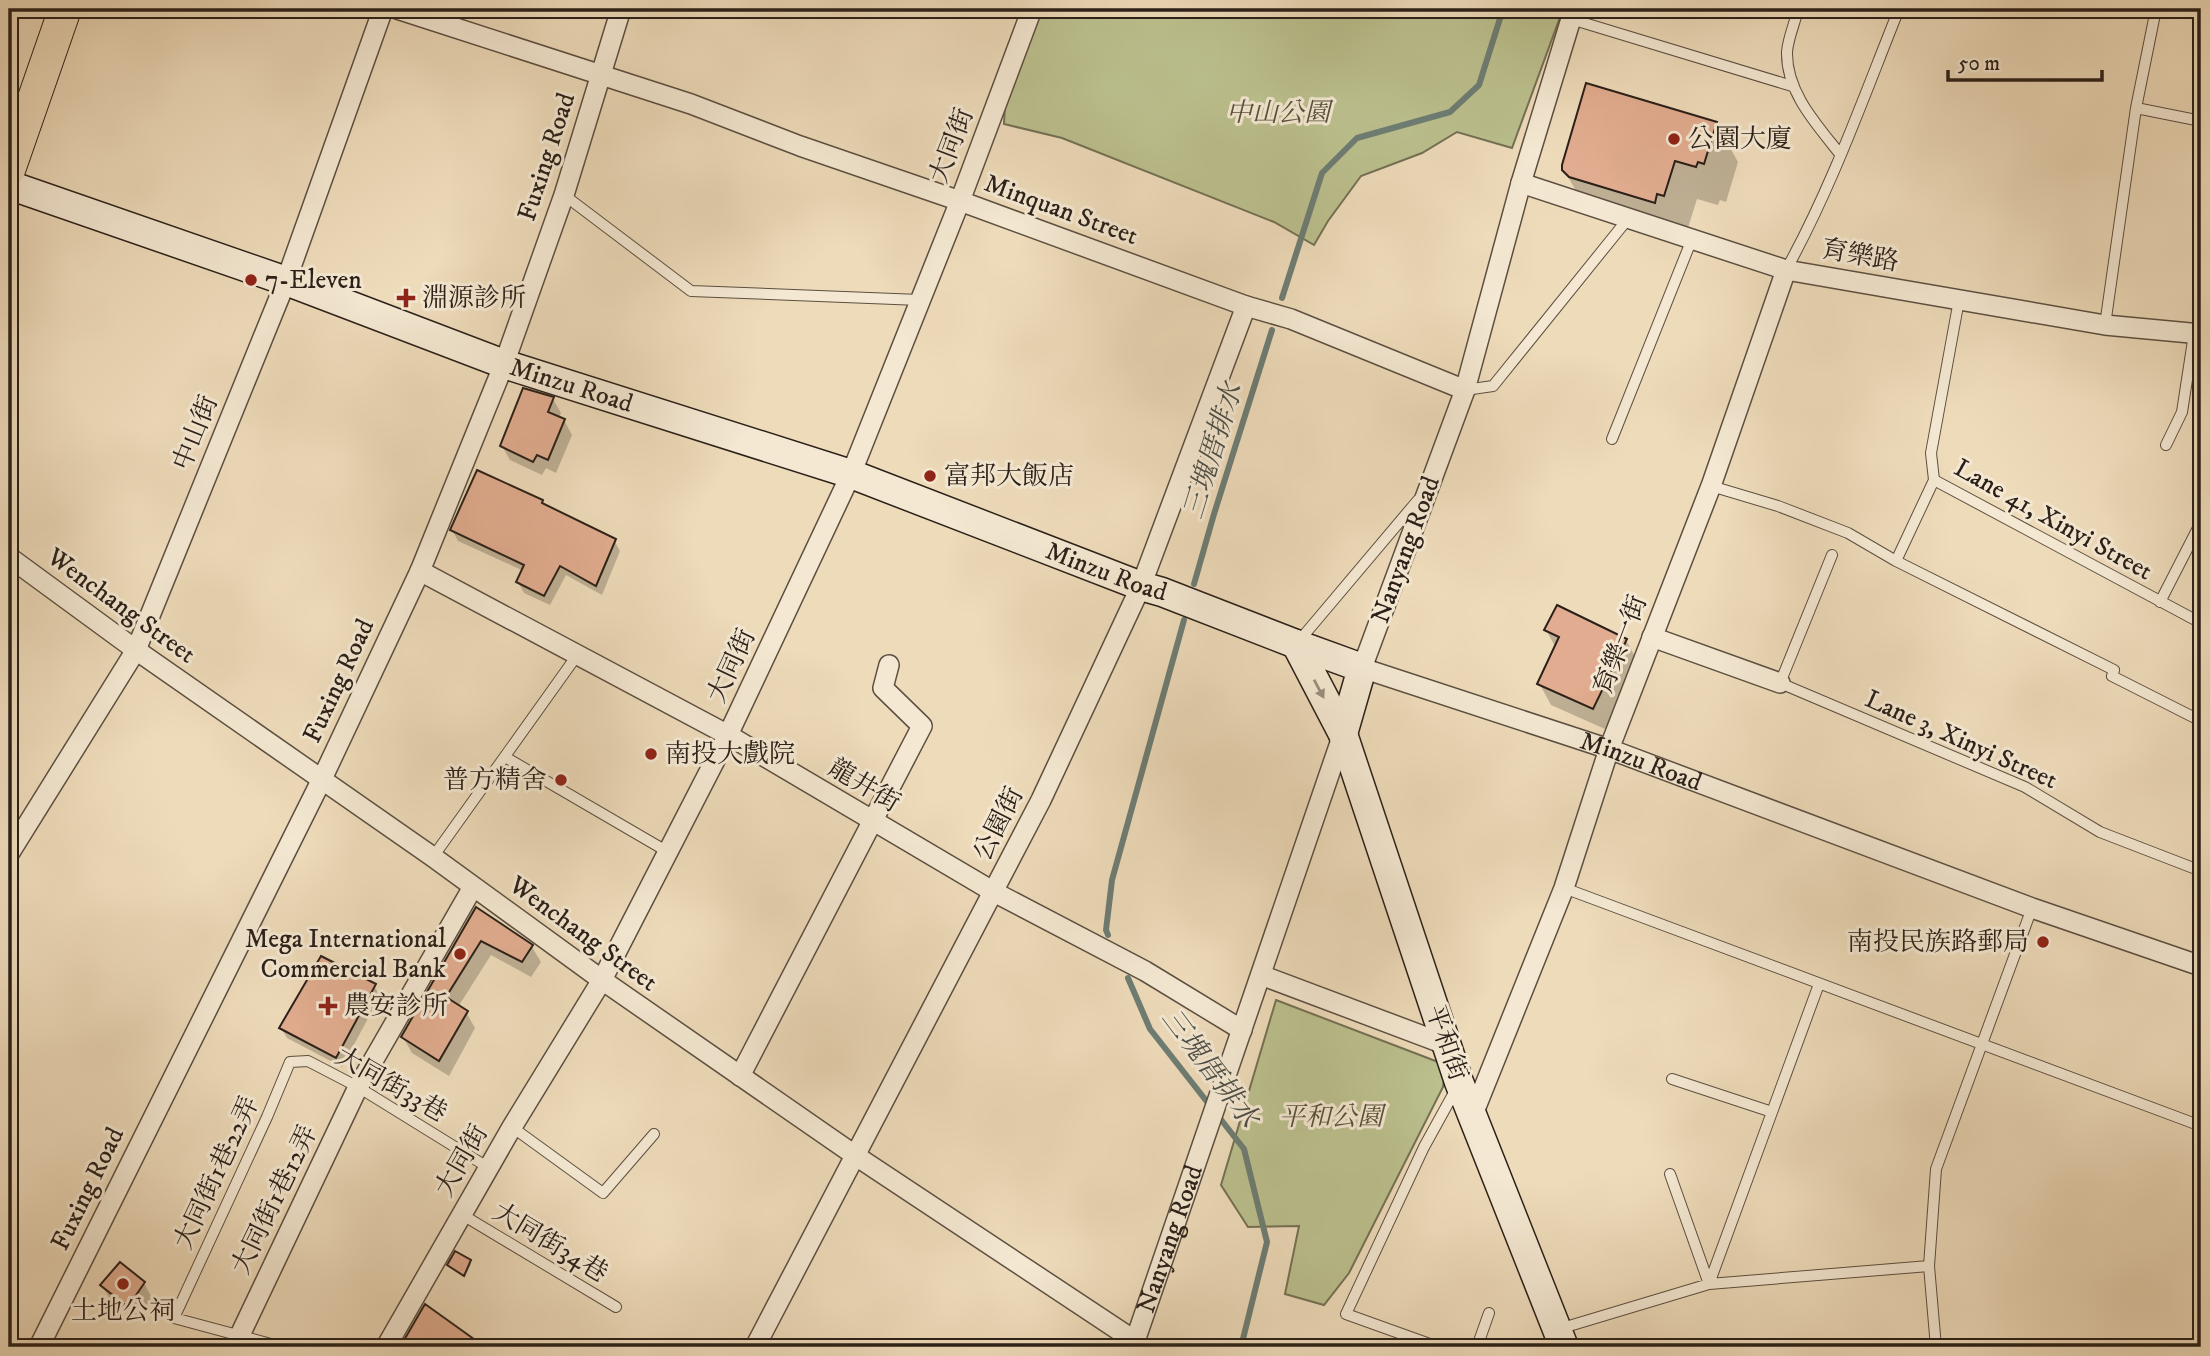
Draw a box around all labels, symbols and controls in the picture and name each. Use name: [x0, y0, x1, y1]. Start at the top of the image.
scale bar: [1948, 38, 2102, 82]
text: 50 m: [1958, 51, 2000, 77]
street label: Fuxing Road: [511, 89, 583, 225]
park label: 中山公園: [1226, 97, 1334, 130]
street label: 大同街: [923, 104, 981, 188]
place label: 公園大廈: [1688, 123, 1792, 156]
marker: 公園大廈: [1666, 131, 1682, 147]
street label: Minquan Street: [980, 167, 1142, 253]
street label: 育樂路: [1819, 233, 1901, 279]
place label: 7-Eleven: [265, 264, 362, 297]
marker: 7-Eleven: [243, 272, 259, 288]
place label: 淵源診所: [422, 282, 526, 315]
marker: 淵源診所: [396, 288, 416, 308]
street label: Minzu Road: [506, 350, 637, 420]
water label: 三塊厝排水: [1176, 376, 1251, 523]
street label: 中山街: [166, 391, 226, 475]
street label: Lane 41, Xinyi Street: [1948, 452, 2158, 588]
place label: 富邦大飯店: [944, 460, 1074, 493]
marker: 富邦大飯店: [922, 468, 938, 484]
street label: Nanyang Road: [1364, 472, 1448, 628]
street label: Minzu Road: [1041, 534, 1171, 609]
street label: Wenchang Street: [39, 540, 202, 671]
street label: 育樂一街: [1587, 591, 1655, 699]
street label: Fuxing Road: [296, 614, 382, 748]
street label: 大同街: [701, 624, 763, 708]
one-way arrow: [1314, 679, 1325, 699]
street label: Lane 3, Xinyi Street: [1860, 683, 2062, 797]
street label: Minzu Road: [1576, 724, 1706, 799]
place label: 南投大戲院: [665, 738, 795, 771]
marker: 南投大戲院: [643, 746, 659, 762]
street label: 龍井街: [822, 752, 906, 820]
place label: 普方精舍: [443, 764, 547, 797]
marker: 普方精舍: [553, 772, 569, 788]
street label: 公園街: [967, 782, 1031, 866]
street label: Wenchang Street: [501, 868, 664, 999]
place label: Mega International Commercial Bank: [245, 923, 446, 986]
place label: 南投民族路郵局: [1847, 926, 2029, 959]
marker: 南投民族路郵局: [2035, 934, 2051, 950]
marker: Mega International Commercial Bank: [452, 946, 468, 962]
place label: 農安診所: [344, 990, 448, 1023]
marker: 農安診所: [318, 996, 338, 1016]
street label: 平和街: [1418, 1001, 1474, 1085]
water label: 三塊厝排水: [1154, 1002, 1268, 1137]
street label: 大同街33巷: [329, 1040, 453, 1130]
street label: 大同街1巷22弄: [167, 1091, 267, 1255]
park label: 平和公園: [1279, 1101, 1387, 1134]
street label: 大同街: [428, 1119, 496, 1203]
street label: 大同街1巷12弄: [225, 1120, 325, 1280]
street label: Fuxing Road: [44, 1122, 132, 1256]
street label: Nanyang Road: [1129, 1161, 1211, 1317]
street label: 大同街34巷: [486, 1196, 614, 1290]
marker: 土地公祠: [115, 1276, 131, 1292]
place label: 土地公祠: [71, 1295, 175, 1328]

